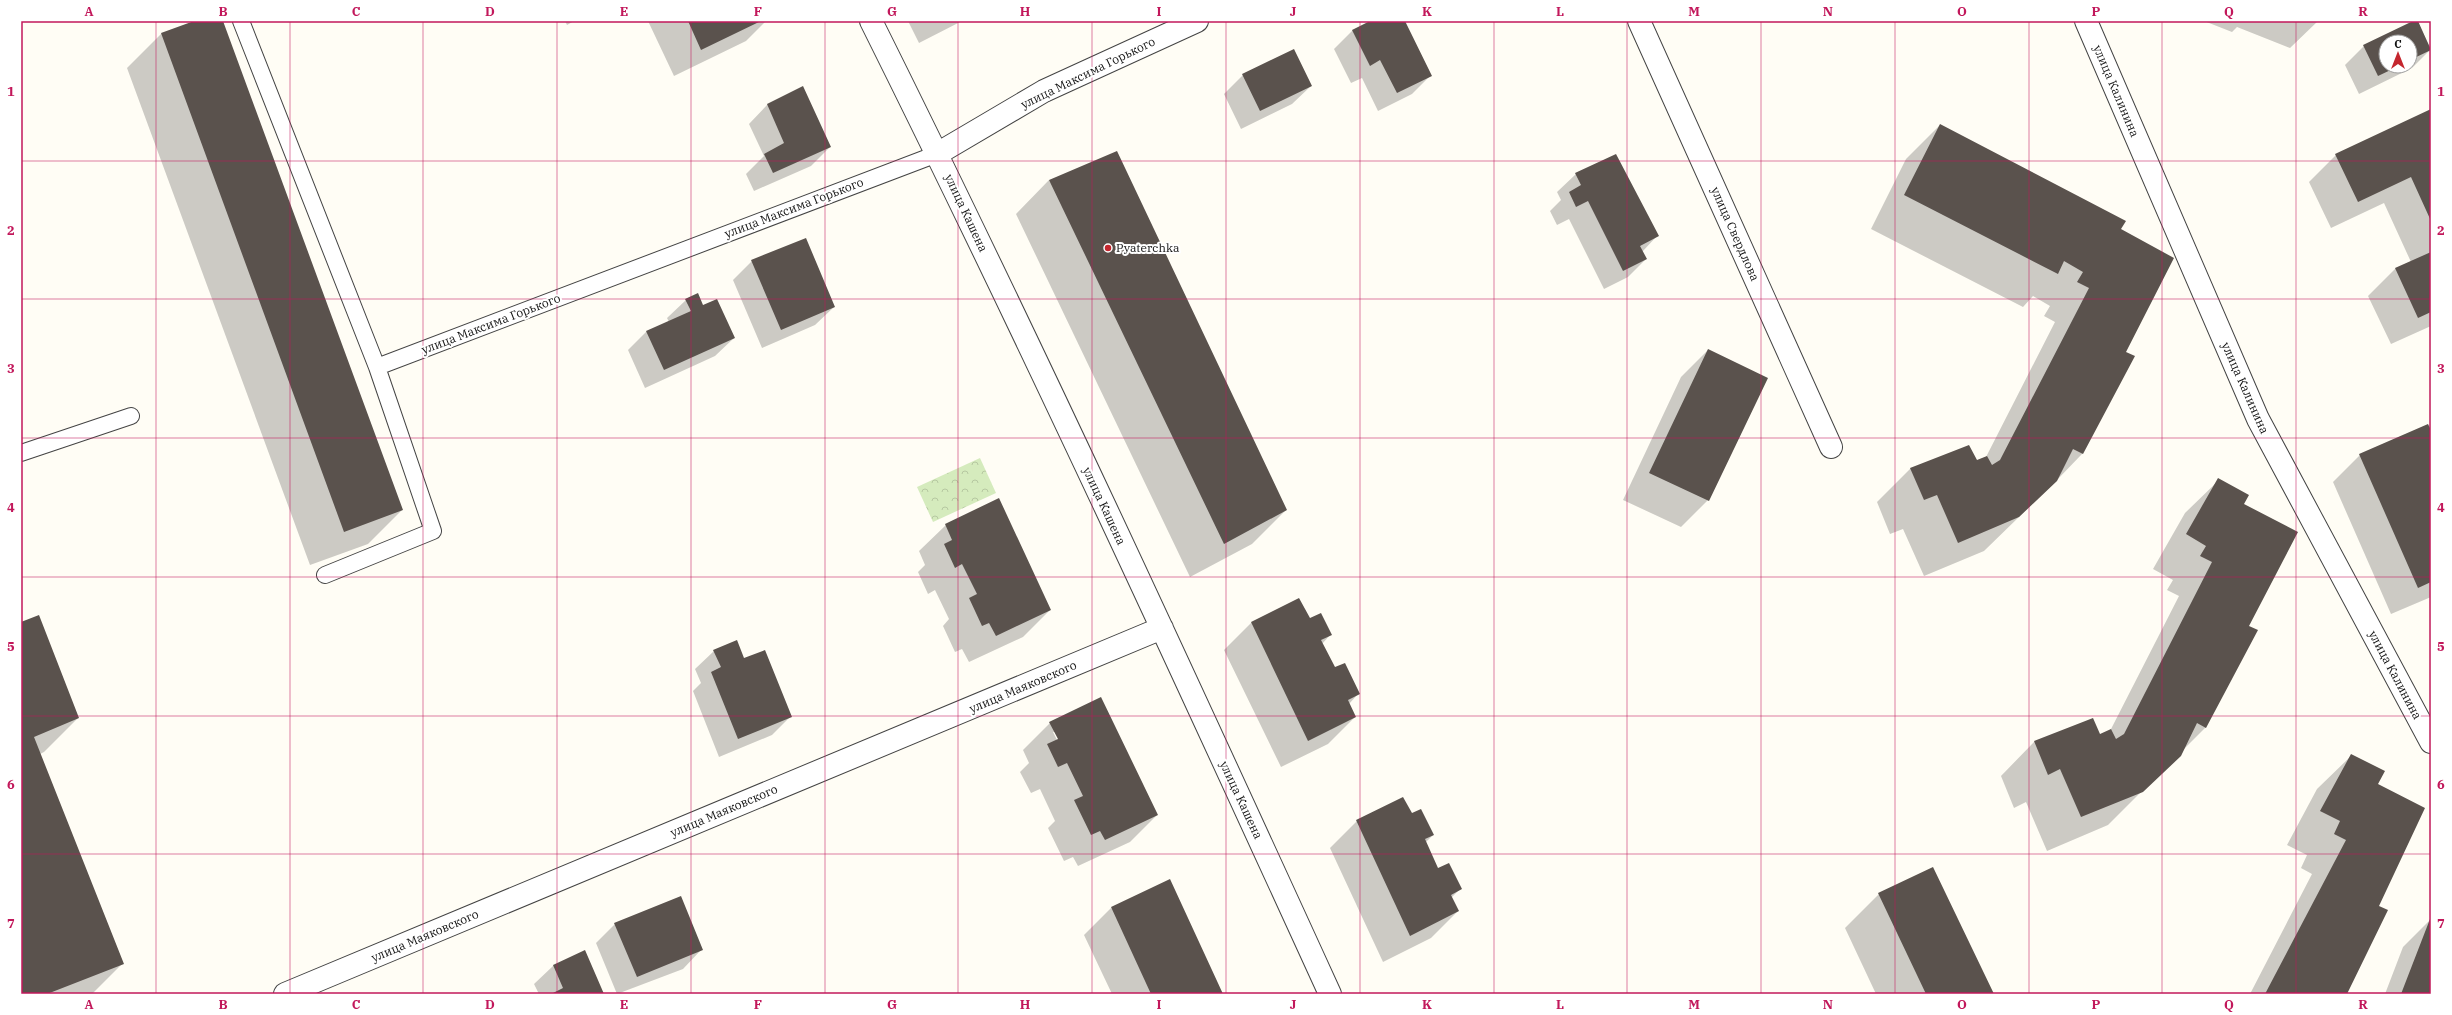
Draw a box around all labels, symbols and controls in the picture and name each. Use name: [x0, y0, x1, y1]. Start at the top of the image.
text: A: [84, 3, 94, 20]
text: B: [218, 3, 228, 20]
text: C: [352, 3, 361, 20]
text: D: [485, 3, 495, 20]
text: E: [620, 3, 628, 20]
text: F: [754, 3, 762, 20]
text: G: [887, 3, 897, 20]
text: H: [1020, 3, 1031, 20]
text: I: [1157, 3, 1162, 20]
text: J: [1290, 3, 1297, 20]
text: K: [1422, 3, 1432, 20]
text: L: [1556, 3, 1564, 20]
text: M: [1688, 3, 1700, 20]
text: N: [1823, 3, 1833, 20]
text: O: [1957, 3, 1967, 20]
text: P: [2092, 3, 2101, 20]
text: Q: [2224, 3, 2234, 20]
text: R: [2358, 3, 2368, 20]
street label: улица Максима Горького: [1018, 33, 1158, 112]
north arrow: [2378, 34, 2418, 74]
text: С: [2394, 37, 2402, 51]
street label: улица Калинина: [2090, 43, 2143, 140]
text: 1: [7, 83, 15, 100]
text: 1: [2437, 83, 2445, 100]
street label: улица Кашена: [942, 171, 991, 255]
street label: улица Максима Горького: [722, 174, 866, 241]
street label: улица Свердлова: [1708, 184, 1763, 284]
text: 2: [7, 222, 15, 239]
text: 2: [2437, 222, 2445, 239]
place label: Pyaterchka: [1116, 240, 1180, 255]
marker: Pyaterchka: [1103, 243, 1113, 253]
street label: улица Максима Горького: [419, 290, 563, 357]
street label: улица Калинина: [2219, 340, 2273, 436]
text: 3: [7, 360, 15, 377]
text: 3: [2437, 360, 2445, 377]
street label: улица Кашена: [1080, 464, 1129, 548]
text: 4: [7, 499, 15, 516]
text: 4: [2437, 499, 2445, 516]
street label: улица Калинина: [2366, 628, 2425, 722]
text: 5: [7, 638, 15, 655]
text: 5: [2437, 638, 2445, 655]
street label: улица Маяковского: [967, 657, 1079, 716]
street label: улица Кашена: [1217, 758, 1266, 842]
text: 6: [7, 776, 15, 793]
text: 6: [2437, 776, 2445, 793]
street label: улица Маяковского: [668, 781, 780, 840]
street label: улица Маяковского: [369, 906, 481, 965]
text: 7: [7, 915, 15, 932]
text: 7: [2437, 915, 2445, 932]
text: A: [84, 996, 94, 1013]
text: B: [218, 996, 228, 1013]
text: C: [352, 996, 361, 1013]
text: D: [485, 996, 495, 1013]
text: E: [620, 996, 628, 1013]
text: F: [754, 996, 762, 1013]
text: G: [887, 996, 897, 1013]
text: H: [1020, 996, 1031, 1013]
text: I: [1157, 996, 1162, 1013]
text: J: [1290, 996, 1297, 1013]
text: K: [1422, 996, 1432, 1013]
text: L: [1556, 996, 1564, 1013]
text: M: [1688, 996, 1700, 1013]
text: N: [1823, 996, 1833, 1013]
text: O: [1957, 996, 1967, 1013]
text: P: [2092, 996, 2101, 1013]
text: Q: [2224, 996, 2234, 1013]
text: R: [2358, 996, 2368, 1013]

